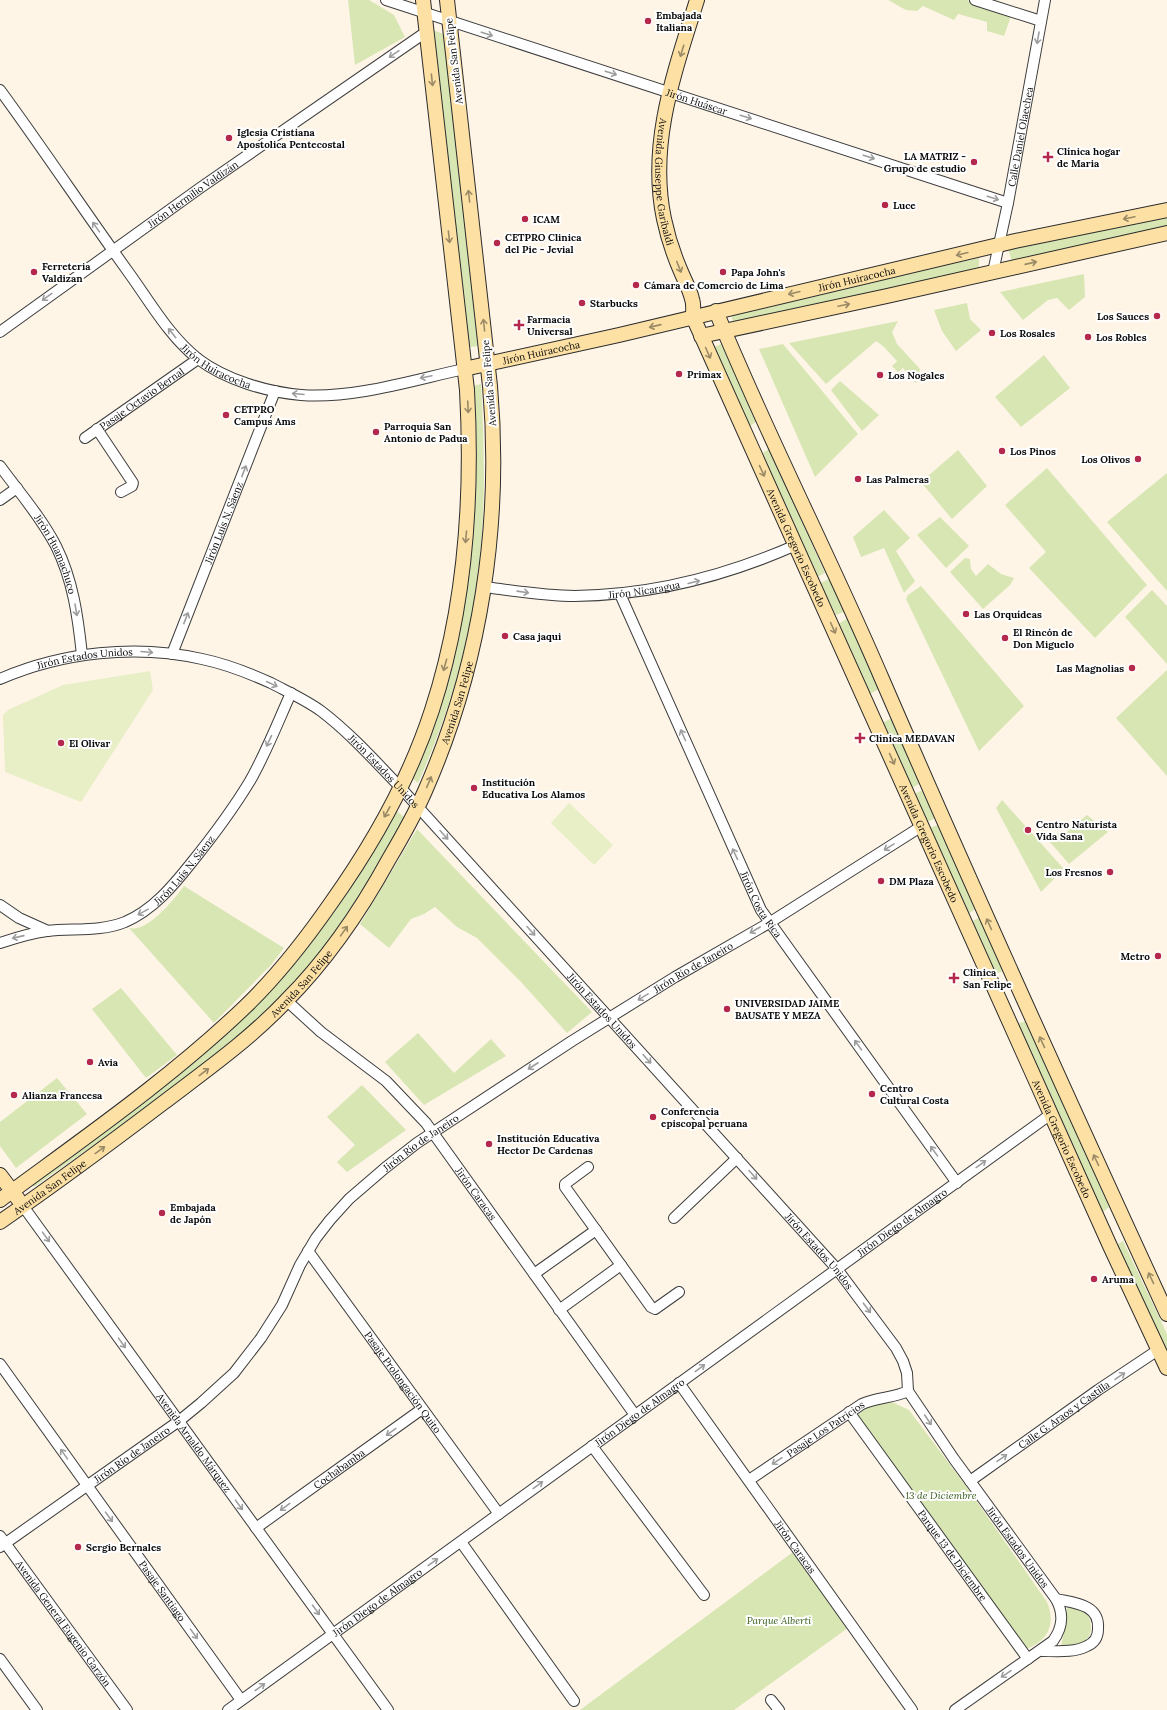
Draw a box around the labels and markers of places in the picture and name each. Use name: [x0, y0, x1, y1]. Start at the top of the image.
place label: Embajada Italiana: [656, 9, 703, 34]
marker: Embajada Italiana: [643, 16, 653, 26]
place label: Iglesia Cristiana Apostolica Pentecostal: [237, 126, 345, 151]
marker: Iglesia Cristiana Apostolica Pentecostal: [224, 133, 234, 143]
place label: Clínica hogar de Maria: [1057, 145, 1121, 170]
place label: LA MATRIZ - Grupo de estudio: [884, 150, 966, 175]
marker: Clínica hogar de Maria: [1042, 151, 1054, 163]
marker: LA MATRIZ - Grupo de estudio: [969, 157, 979, 167]
place label: Luce: [893, 199, 916, 212]
marker: Luce: [880, 200, 890, 210]
place label: ICAM: [533, 213, 560, 226]
marker: ICAM: [520, 214, 530, 224]
place label: CETPRO Clinica del Pie - Jevial: [505, 231, 582, 256]
marker: CETPRO Clinica del Pie - Jevial: [492, 238, 502, 248]
place label: Ferreteria Valdizan: [42, 260, 91, 285]
place label: Papa John's: [731, 266, 785, 279]
marker: Ferreteria Valdizan: [29, 267, 39, 277]
marker: Papa John's: [718, 267, 728, 277]
place label: Cámara de Comercio de Lima: [644, 279, 784, 292]
marker: Cámara de Comercio de Lima: [631, 280, 641, 290]
place label: Starbucks: [590, 297, 638, 310]
marker: Starbucks: [577, 298, 587, 308]
place label: Los Sauces: [1097, 310, 1149, 323]
marker: Los Sauces: [1152, 311, 1162, 321]
place label: Farmacia Universal: [527, 313, 573, 338]
marker: Farmacia Universal: [514, 320, 524, 330]
place label: Los Rosales: [1000, 327, 1055, 340]
marker: Los Rosales: [987, 328, 997, 338]
place label: Los Robles: [1096, 331, 1147, 344]
marker: Los Robles: [1083, 332, 1093, 342]
place label: Primax: [687, 368, 722, 381]
marker: Primax: [674, 369, 684, 379]
place label: Los Nogales: [888, 369, 945, 382]
marker: Los Nogales: [875, 370, 885, 380]
place label: CETPRO Campus Ams: [234, 403, 296, 428]
marker: CETPRO Campus Ams: [221, 410, 231, 420]
place label: Parroquia San Antonio de Padua: [384, 420, 468, 445]
marker: Parroquia San Antonio de Padua: [371, 427, 381, 437]
place label: Los Pinos: [1010, 445, 1056, 458]
marker: Los Pinos: [997, 446, 1007, 456]
place label: Los Olivos: [1081, 453, 1130, 466]
marker: Los Olivos: [1133, 454, 1143, 464]
place label: Las Palmeras: [866, 473, 929, 486]
marker: Las Palmeras: [853, 474, 863, 484]
place label: Las Orquídeas: [974, 608, 1042, 621]
marker: Las Orquídeas: [961, 609, 971, 619]
place label: El Rincón de Don Miguelo: [1013, 626, 1074, 651]
place label: Casa jaqui: [513, 630, 562, 643]
marker: Casa jaqui: [500, 631, 510, 641]
marker: El Rincón de Don Miguelo: [1000, 633, 1010, 643]
place label: Las Magnolias: [1056, 662, 1124, 675]
marker: Las Magnolias: [1127, 663, 1137, 673]
marker: Clínica MEDAVAN: [854, 732, 866, 744]
place label: Clínica MEDAVAN: [869, 732, 955, 745]
place label: El Olivar: [69, 737, 110, 750]
marker: El Olivar: [56, 738, 66, 748]
place label: Institución Educativa Los Alamos: [482, 776, 585, 801]
marker: Institución Educativa Los Alamos: [469, 783, 479, 793]
place label: Centro Naturista Vida Sana: [1036, 818, 1118, 843]
marker: Centro Naturista Vida Sana: [1023, 825, 1033, 835]
place label: Los Fresnos: [1045, 866, 1102, 879]
marker: Los Fresnos: [1105, 867, 1115, 877]
place label: DM Plaza: [889, 875, 935, 888]
marker: DM Plaza: [876, 876, 886, 886]
place label: Metro: [1121, 950, 1150, 963]
marker: Metro: [1153, 951, 1163, 961]
place label: Clinica San Felipe: [963, 966, 1012, 991]
marker: Clinica San Felipe: [948, 972, 960, 984]
place label: UNIVERSIDAD JAIME BAUSATE Y MEZA: [735, 997, 839, 1022]
marker: UNIVERSIDAD JAIME BAUSATE Y MEZA: [722, 1004, 732, 1014]
place label: Avia: [98, 1056, 119, 1069]
marker: Avia: [85, 1057, 95, 1067]
place label: Centro Cultural Costa: [880, 1082, 950, 1107]
place label: Alianza Francesa: [22, 1089, 103, 1102]
marker: Centro Cultural Costa: [867, 1089, 877, 1099]
marker: Alianza Francesa: [9, 1090, 19, 1100]
place label: Conferencia episcopal peruana: [661, 1105, 748, 1130]
marker: Conferencia episcopal peruana: [648, 1112, 658, 1122]
place label: Institución Educativa Hector De Cardenas: [497, 1132, 600, 1157]
marker: Institución Educativa Hector De Cardenas: [484, 1139, 494, 1149]
place label: Embajada de Japón: [170, 1201, 217, 1226]
marker: Embajada de Japón: [157, 1208, 167, 1218]
place label: Aruma: [1102, 1273, 1135, 1286]
marker: Aruma: [1089, 1274, 1099, 1284]
place label: Sergio Bernales: [86, 1541, 161, 1554]
marker: Sergio Bernales: [73, 1542, 83, 1552]

